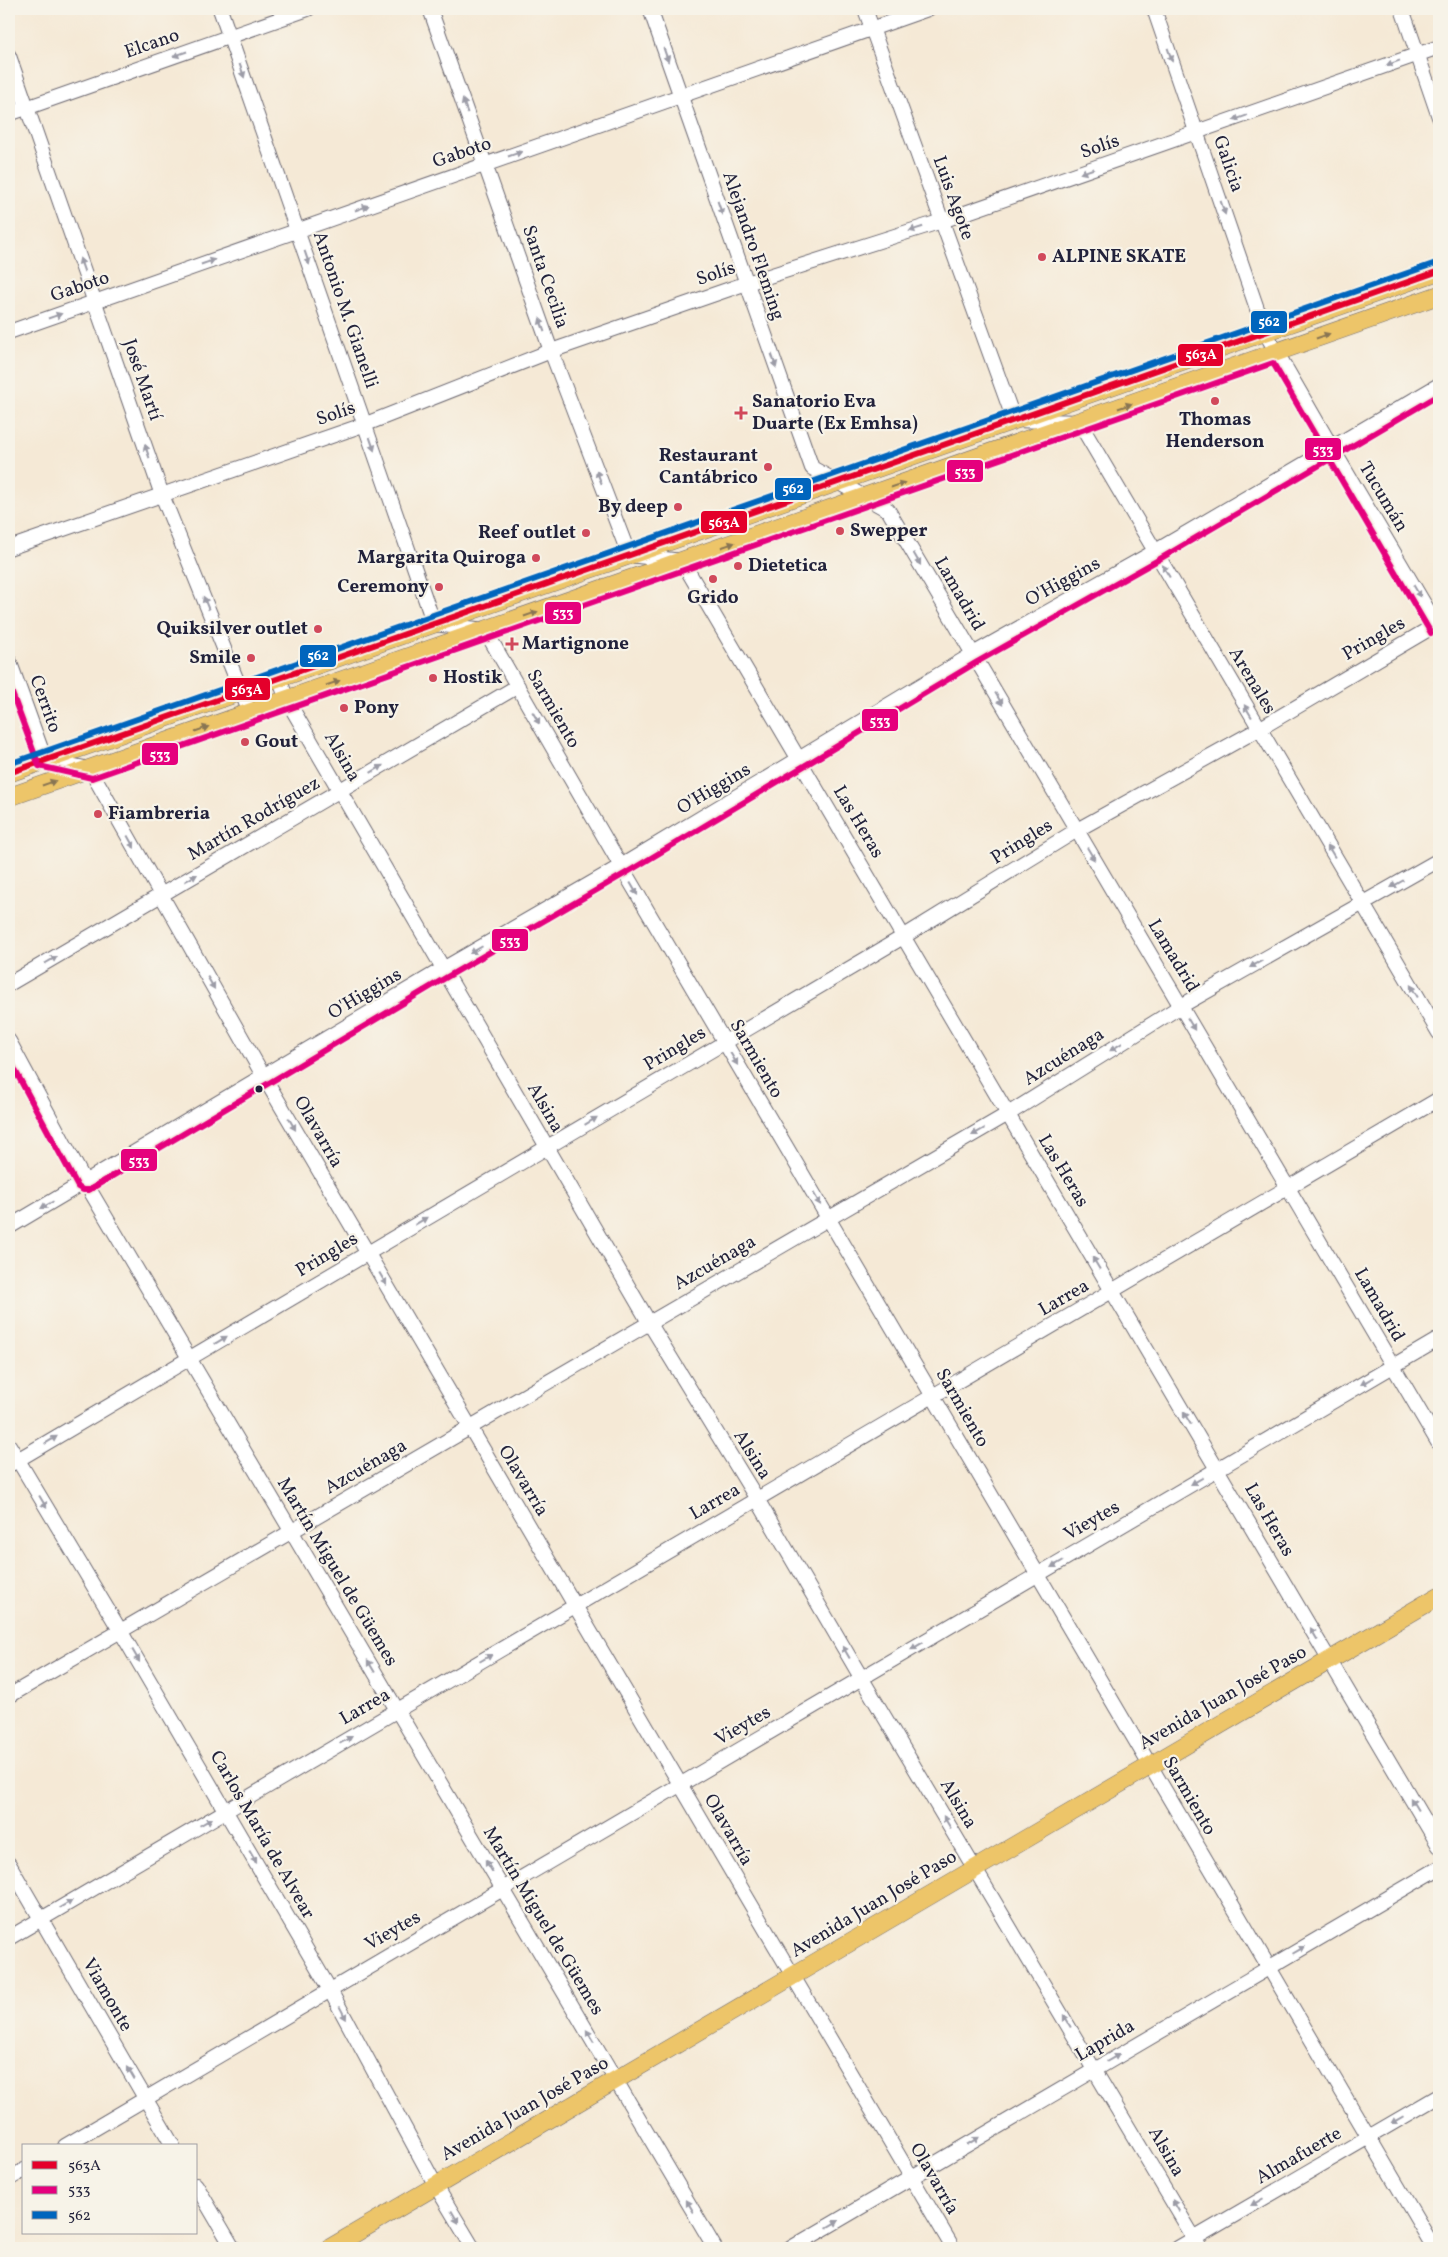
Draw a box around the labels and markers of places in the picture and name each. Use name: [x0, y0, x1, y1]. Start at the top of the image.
place label: ALPINE SKATE: [1052, 244, 1186, 270]
marker: ALPINE SKATE: [1036, 251, 1048, 263]
place label: Sanatorio Eva Duarte (Ex Emhsa): [752, 389, 918, 437]
marker: Thomas Henderson: [1209, 395, 1221, 407]
marker: Sanatorio Eva Duarte (Ex Emhsa): [734, 406, 748, 420]
place label: Thomas Henderson: [1165, 407, 1265, 455]
place label: Restaurant Cantábrico: [659, 443, 758, 491]
marker: Restaurant Cantábrico: [762, 461, 774, 473]
place label: By deep: [598, 494, 668, 520]
marker: By deep: [672, 501, 684, 513]
place label: Swepper: [850, 518, 927, 544]
place label: Reef outlet: [478, 520, 576, 546]
marker: Swepper: [834, 525, 846, 537]
marker: Reef outlet: [580, 527, 592, 539]
place label: Margarita Quiroga: [357, 545, 526, 571]
marker: Margarita Quiroga: [530, 552, 542, 564]
place label: Dietetica: [748, 553, 828, 579]
marker: Dietetica: [732, 560, 744, 572]
marker: Grido: [707, 573, 719, 585]
place label: Ceremony: [337, 574, 429, 600]
marker: Ceremony: [433, 581, 445, 593]
place label: Grido: [687, 585, 739, 611]
place label: Quiksilver outlet: [157, 616, 308, 642]
marker: Quiksilver outlet: [312, 623, 324, 635]
place label: Martignone: [522, 631, 629, 657]
marker: Martignone: [506, 638, 518, 650]
place label: Smile: [189, 645, 241, 671]
marker: Smile: [245, 652, 257, 664]
place label: Hostik: [443, 665, 503, 691]
marker: Hostik: [427, 672, 439, 684]
place label: Pony: [354, 695, 399, 721]
marker: Pony: [338, 702, 350, 714]
place label: Gout: [255, 729, 298, 755]
marker: Gout: [239, 736, 251, 748]
place label: Fiambreria: [108, 801, 210, 827]
marker: Fiambreria: [92, 808, 104, 820]
unlabelled marker: [254, 1084, 264, 1094]

